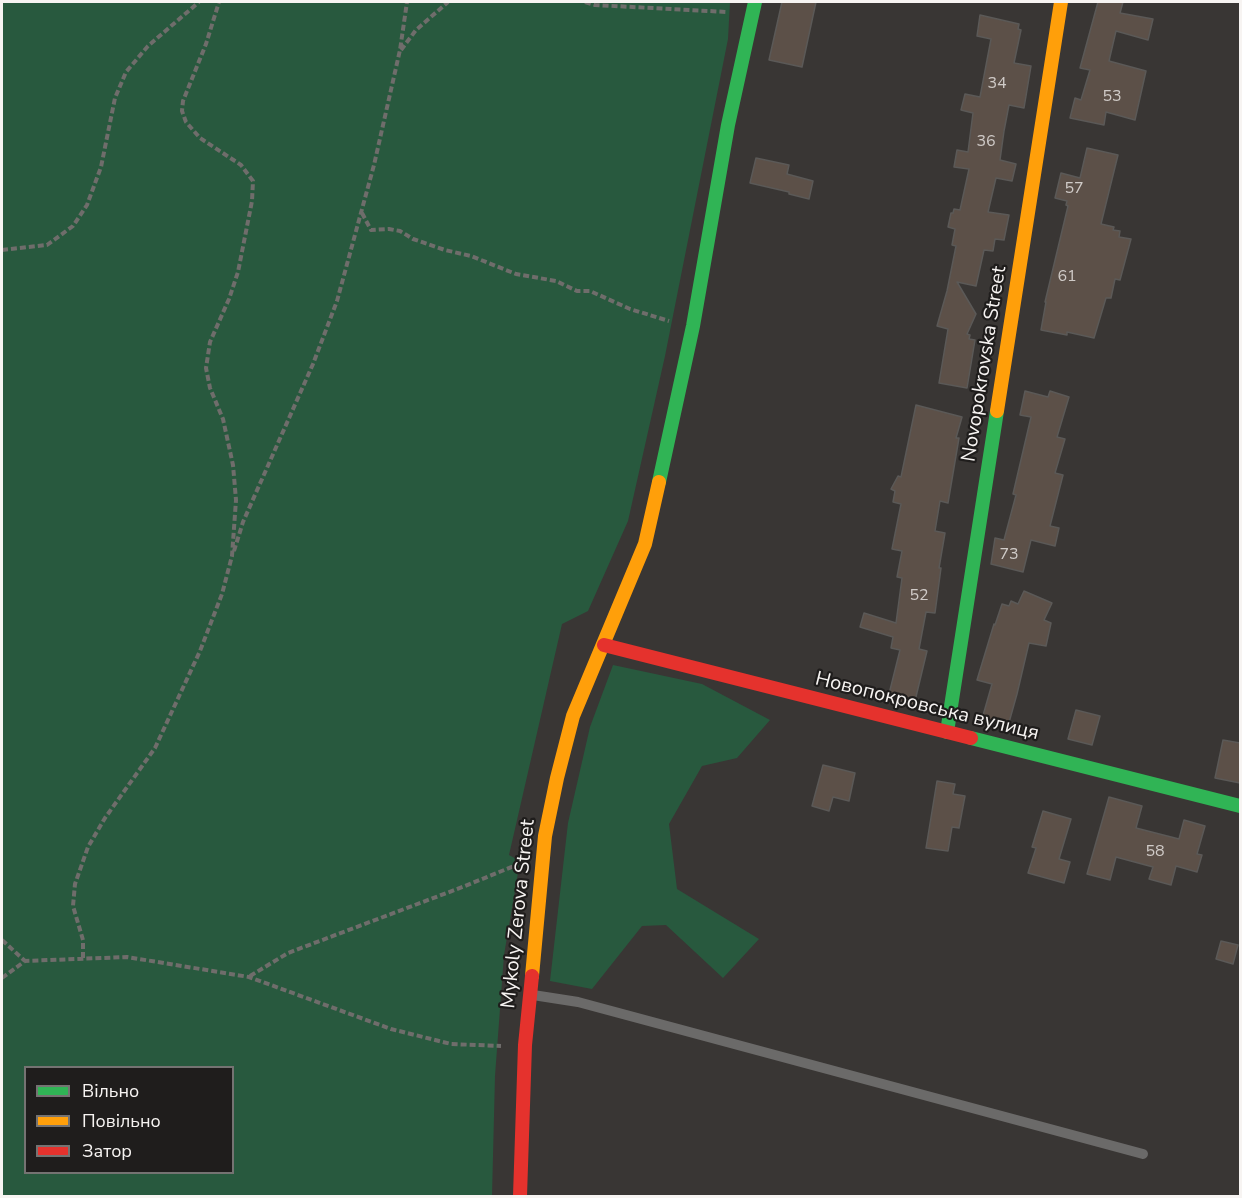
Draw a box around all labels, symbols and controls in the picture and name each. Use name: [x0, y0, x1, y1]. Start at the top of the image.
house number: 34: [987, 74, 1007, 94]
house number: 53: [1102, 87, 1122, 107]
house number: 36: [976, 132, 996, 152]
house number: 57: [1064, 179, 1084, 199]
street label: Novopokrovska Street: [958, 264, 1012, 464]
house number: 61: [1057, 267, 1077, 287]
house number: 73: [999, 545, 1019, 565]
house number: 52: [909, 586, 929, 606]
street label: Новопокровська вулиця: [813, 668, 1041, 746]
street label: Mykoly Zerova Street: [497, 818, 541, 1010]
house number: 58: [1145, 842, 1165, 862]
legend: [24, 1066, 234, 1174]
text: Вільно: [82, 1079, 139, 1103]
text: Повільно: [82, 1109, 161, 1133]
text: Затор: [82, 1139, 132, 1163]

